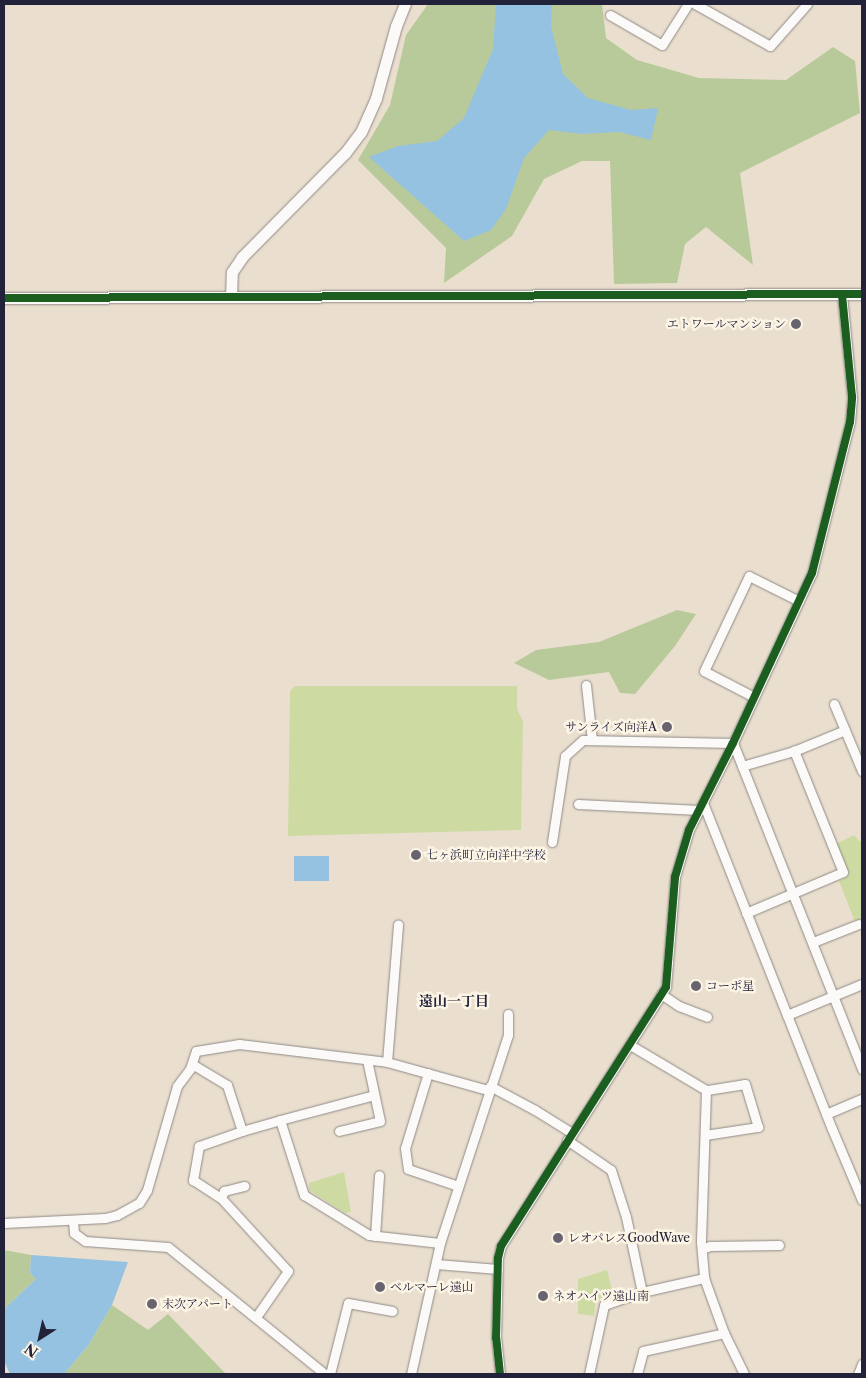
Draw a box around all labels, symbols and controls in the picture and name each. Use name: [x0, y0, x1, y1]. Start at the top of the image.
place label: エトワールマンション: [666, 317, 786, 331]
marker: エトワールマンション: [790, 318, 802, 330]
place label: サンライズ向洋A: [564, 720, 657, 734]
marker: サンライズ向洋A: [661, 721, 673, 733]
place label: 七ヶ浜町立向洋中学校: [426, 848, 546, 862]
marker: 七ヶ浜町立向洋中学校: [410, 849, 422, 861]
place label: コーポ星: [706, 979, 754, 993]
marker: コーポ星: [690, 980, 702, 992]
district label: 遠山一丁目: [419, 993, 489, 1009]
place label: レオパレスGoodWave: [568, 1231, 691, 1245]
marker: レオパレスGoodWave: [552, 1232, 564, 1244]
place label: ベルマーレ遠山: [390, 1280, 474, 1294]
marker: ベルマーレ遠山: [374, 1281, 386, 1293]
place label: ネオハイツ遠山南: [553, 1289, 649, 1303]
marker: ネオハイツ遠山南: [537, 1290, 549, 1302]
place label: 末次アパート: [162, 1297, 234, 1311]
marker: 末次アパート: [146, 1298, 158, 1310]
north arrow: [15, 1313, 65, 1363]
text: N: [21, 1339, 42, 1361]

